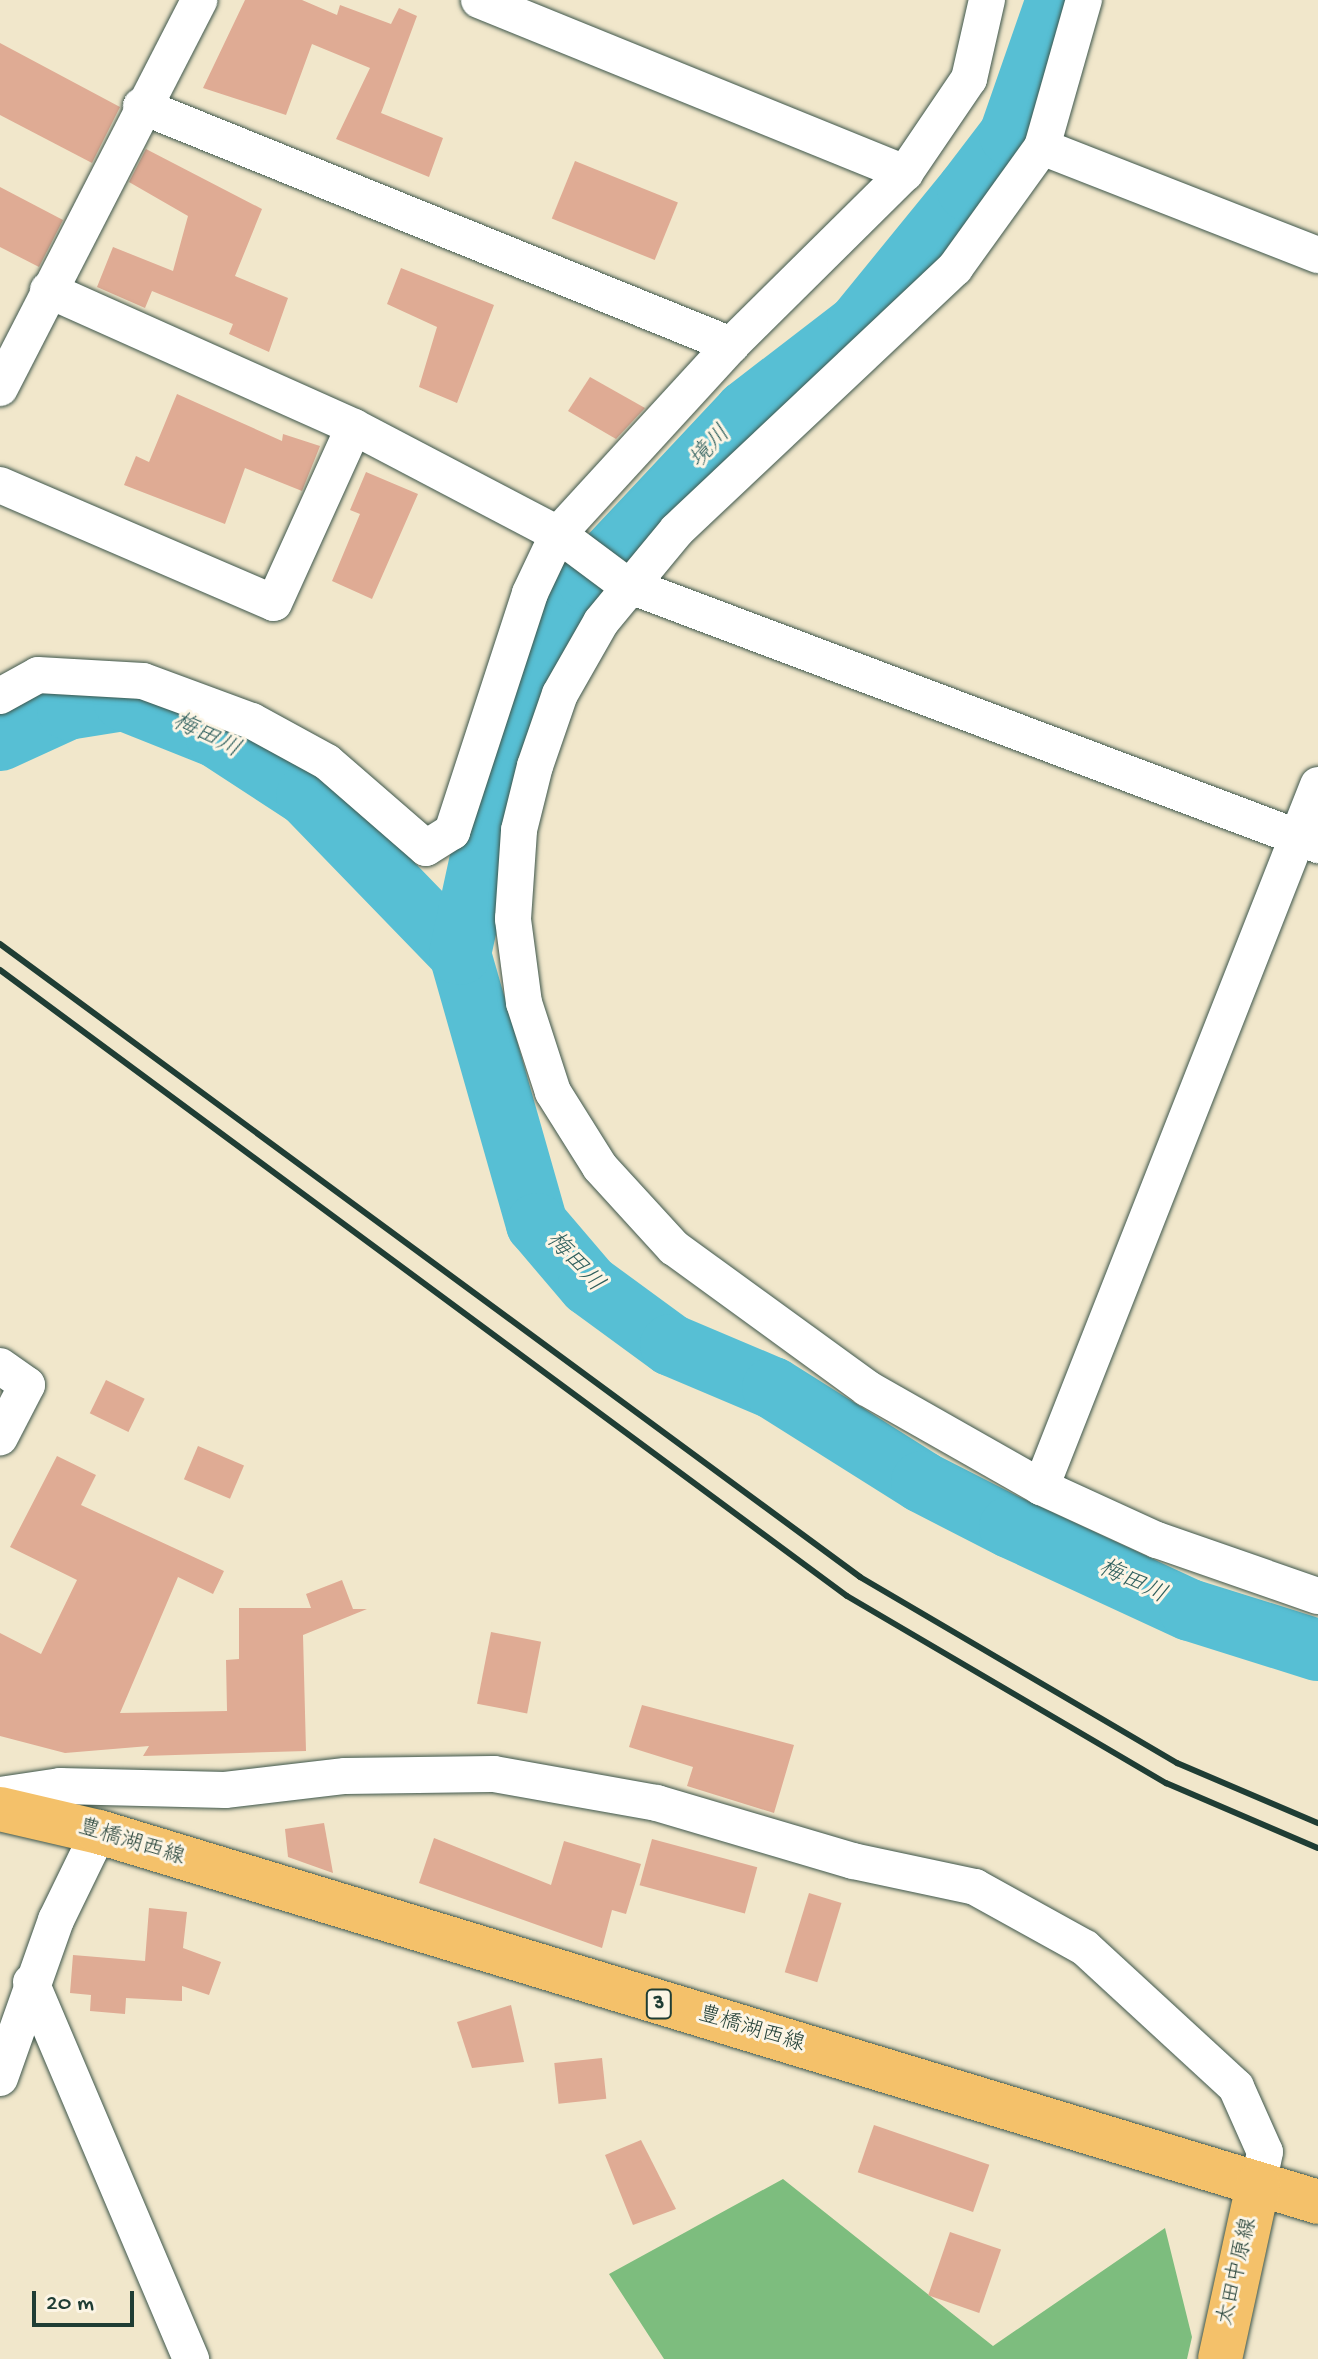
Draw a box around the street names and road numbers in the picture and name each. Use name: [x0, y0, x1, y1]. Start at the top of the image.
street label: 豊橋湖西線: [75, 1815, 187, 1873]
road number: 3: [645, 1988, 673, 2020]
street label: 豊橋湖西線: [695, 2002, 807, 2060]
street label: 太田中原線: [1214, 2215, 1264, 2329]

